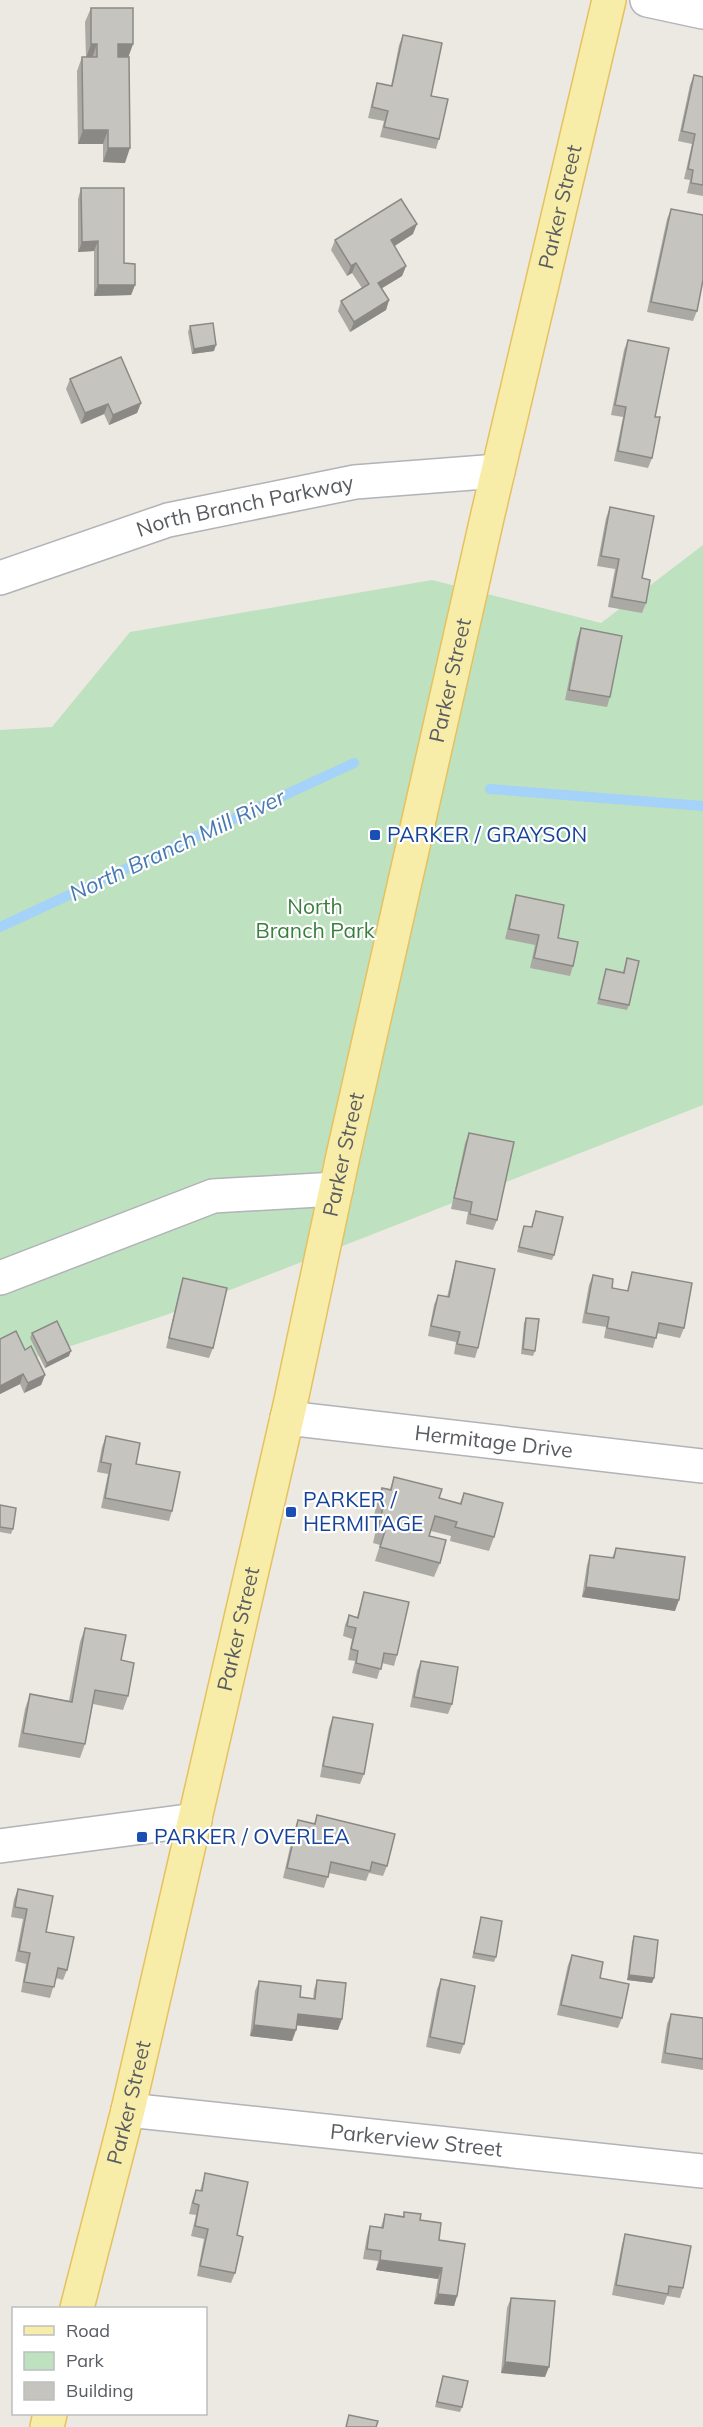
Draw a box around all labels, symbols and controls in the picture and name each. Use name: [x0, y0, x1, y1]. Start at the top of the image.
street label: Parker Street: [532, 142, 586, 271]
street label: North Branch Parkway: [133, 469, 356, 542]
street label: Parker Street: [423, 616, 476, 745]
water label: North Branch Mill River: [65, 782, 290, 907]
place label: PARKER / GRAYSON: [387, 821, 587, 847]
marker: PARKER / GRAYSON: [368, 828, 382, 842]
park label: North Branch Park: [255, 893, 375, 943]
street label: Parker Street: [316, 1090, 369, 1219]
street label: Hermitage Drive: [413, 1419, 574, 1463]
place label: PARKER / HERMITAGE: [303, 1486, 423, 1536]
marker: PARKER / HERMITAGE: [284, 1505, 298, 1519]
street label: Parker Street: [211, 1564, 264, 1693]
place label: PARKER / OVERLEA: [154, 1823, 350, 1849]
marker: PARKER / OVERLEA: [135, 1830, 149, 1844]
street label: Parker Street: [101, 2038, 156, 2167]
street label: Parkerview Street: [329, 2118, 504, 2162]
legend: [12, 2307, 207, 2415]
text: Road: [66, 2319, 110, 2342]
text: Park: [66, 2349, 105, 2372]
text: Building: [66, 2379, 134, 2402]

